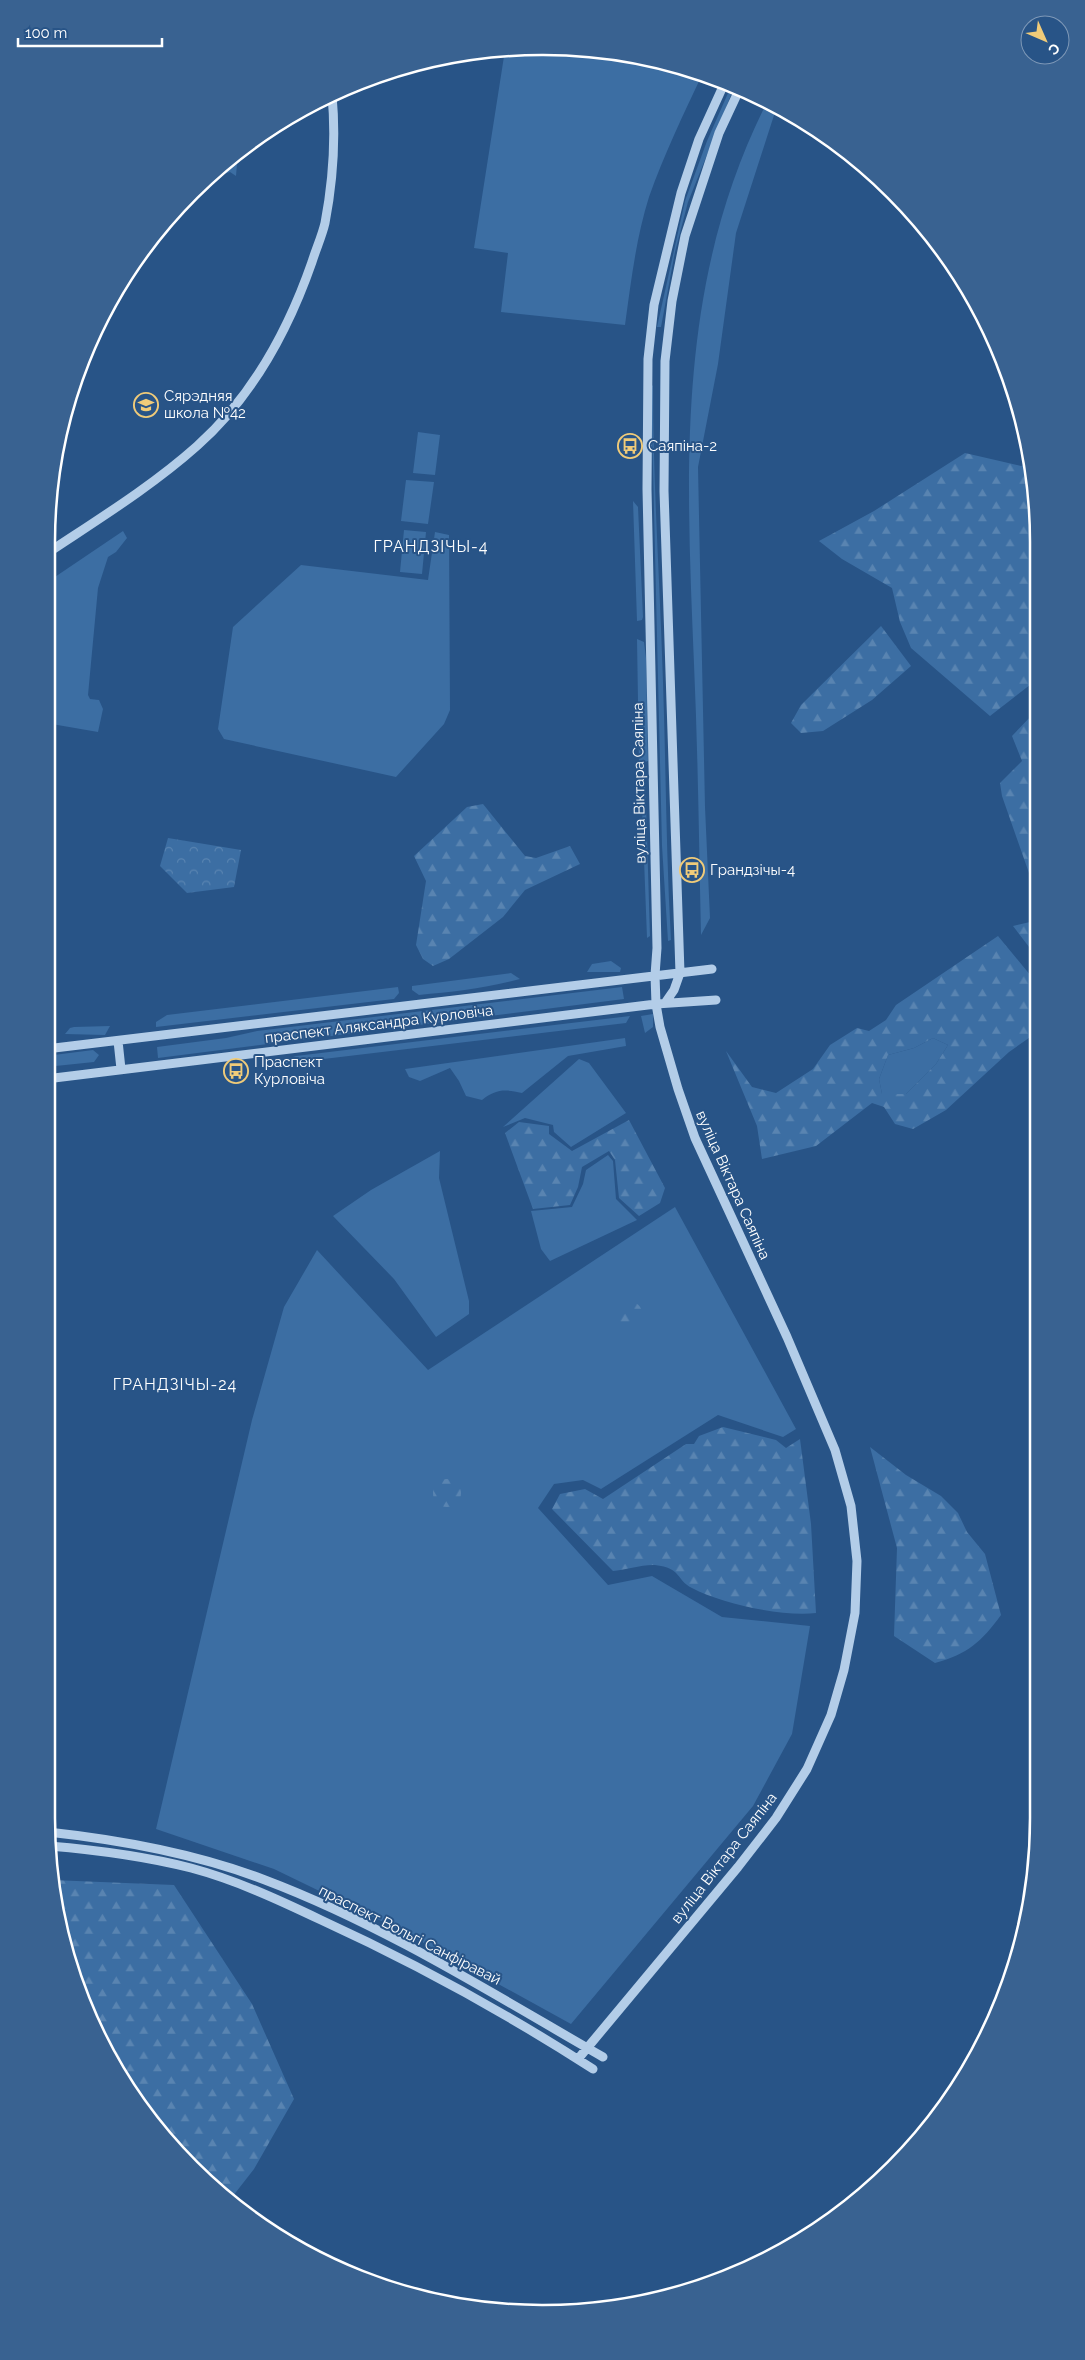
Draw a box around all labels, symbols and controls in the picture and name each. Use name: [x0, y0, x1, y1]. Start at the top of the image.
scale bar: [18, 15, 161, 47]
north arrow: [1020, 15, 1070, 65]
text: 100 m: [25, 24, 67, 42]
text: С: [1045, 40, 1063, 59]
place label: Сярэдняя школа №42: [164, 387, 246, 422]
school or university icon: Сярэдняя школа №42: [133, 392, 159, 418]
bus stop icon: Саяпіна-2: [617, 433, 643, 459]
place label: Саяпіна-2: [648, 437, 717, 455]
district label: ГРАНДЗІЧЫ-4: [373, 537, 489, 556]
street label: вуліца Віктара Саяпіна: [629, 702, 649, 864]
bus stop icon: Грандзічы-4: [679, 857, 705, 883]
place label: Грандзічы-4: [710, 861, 795, 879]
street label: праспект Аляксандра Курловіча: [264, 1001, 494, 1047]
place label: Праспект Курловіча: [254, 1053, 325, 1088]
bus stop icon: Праспект Курловіча: [223, 1058, 249, 1084]
street label: вуліца Віктара Саяпіна: [692, 1108, 774, 1262]
district label: ГРАНДЗІЧЫ-24: [113, 1375, 237, 1394]
street label: вуліца Віктара Саяпіна: [667, 1789, 781, 1927]
street label: праспект Вольгі Санфіравай: [316, 1881, 504, 1989]

